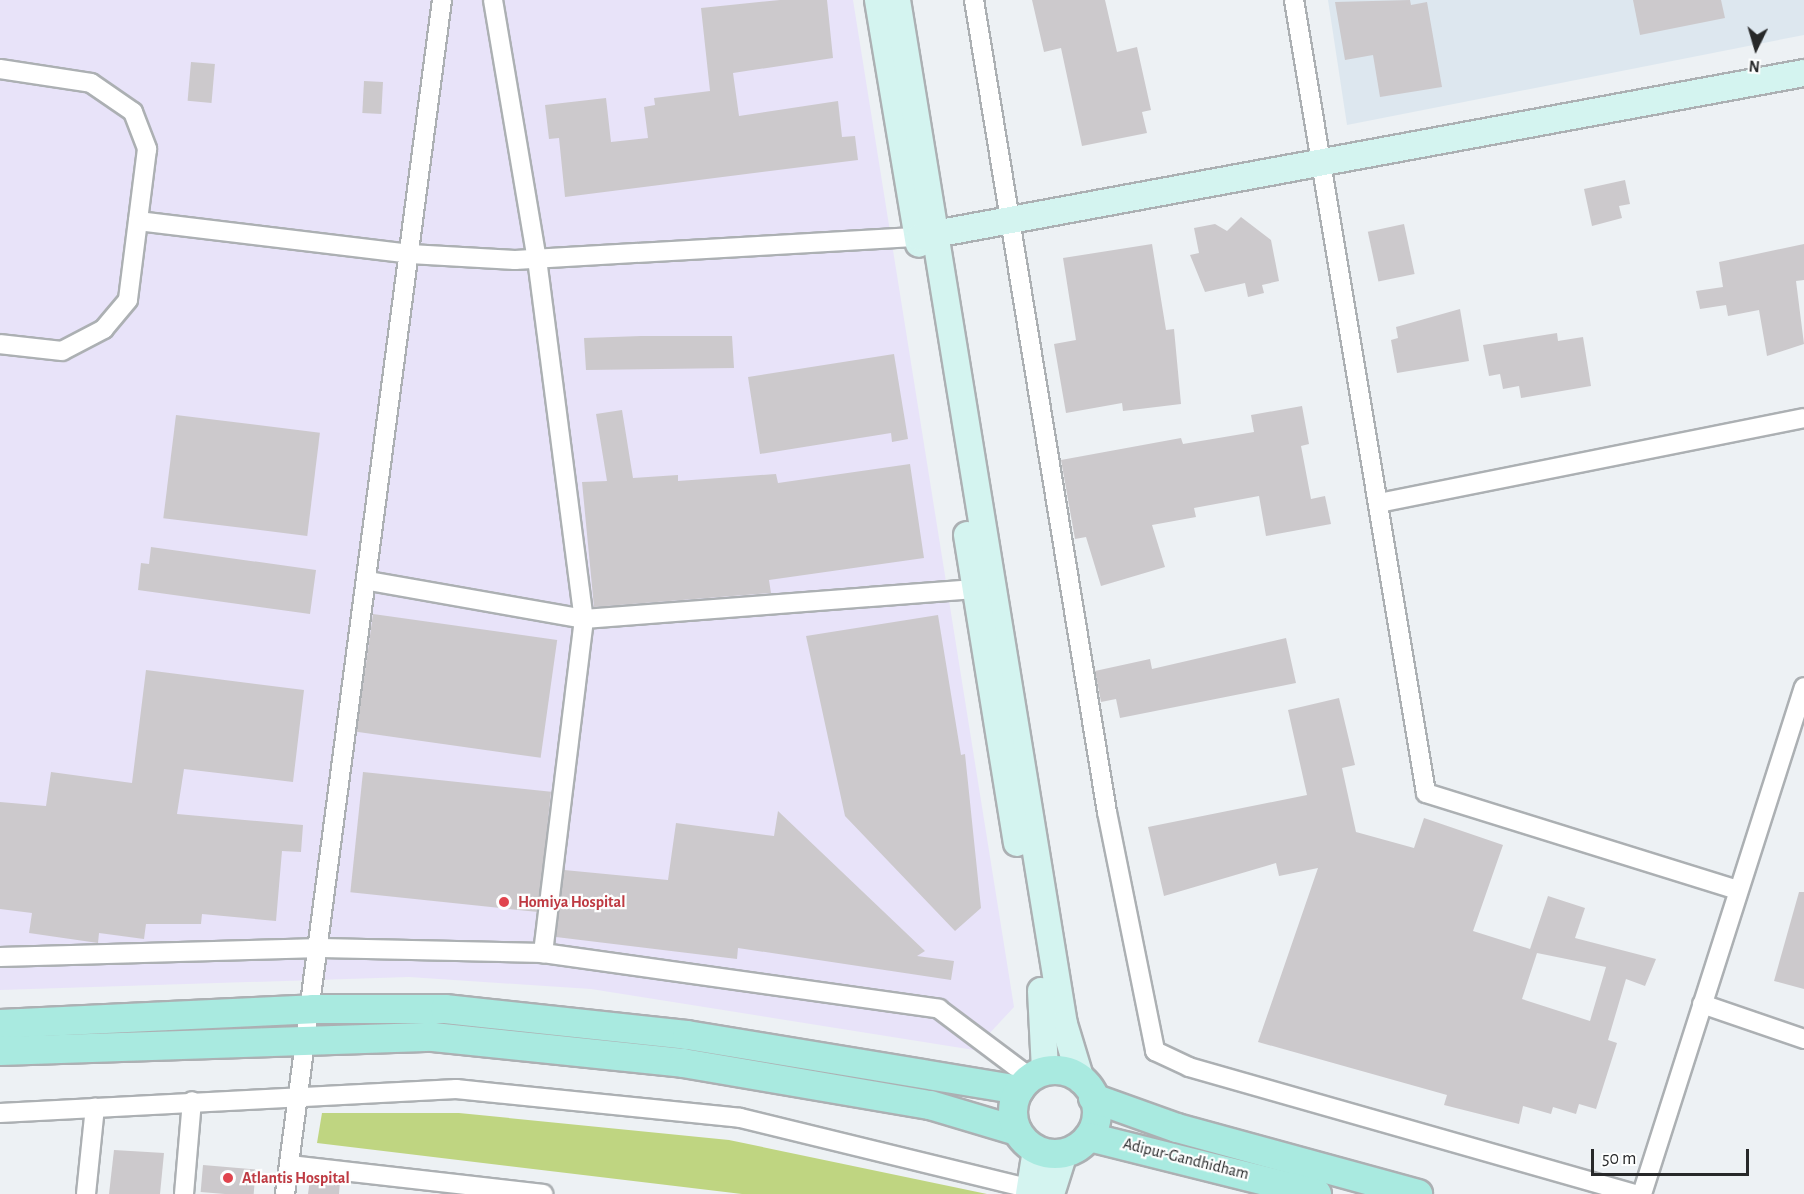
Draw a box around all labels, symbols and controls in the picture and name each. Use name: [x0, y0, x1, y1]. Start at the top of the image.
north arrow: [1726, 18, 1786, 78]
text: N: [1748, 57, 1761, 74]
place label: Homiya Hospital: [518, 892, 625, 912]
marker: Homiya Hospital: [495, 893, 513, 911]
street label: Adipur-Gandhidham: [1121, 1134, 1251, 1184]
scale bar: [1594, 1137, 1752, 1175]
text: 50 m: [1602, 1150, 1636, 1168]
place label: Atlantis Hospital: [242, 1168, 350, 1188]
marker: Atlantis Hospital: [219, 1169, 237, 1187]

